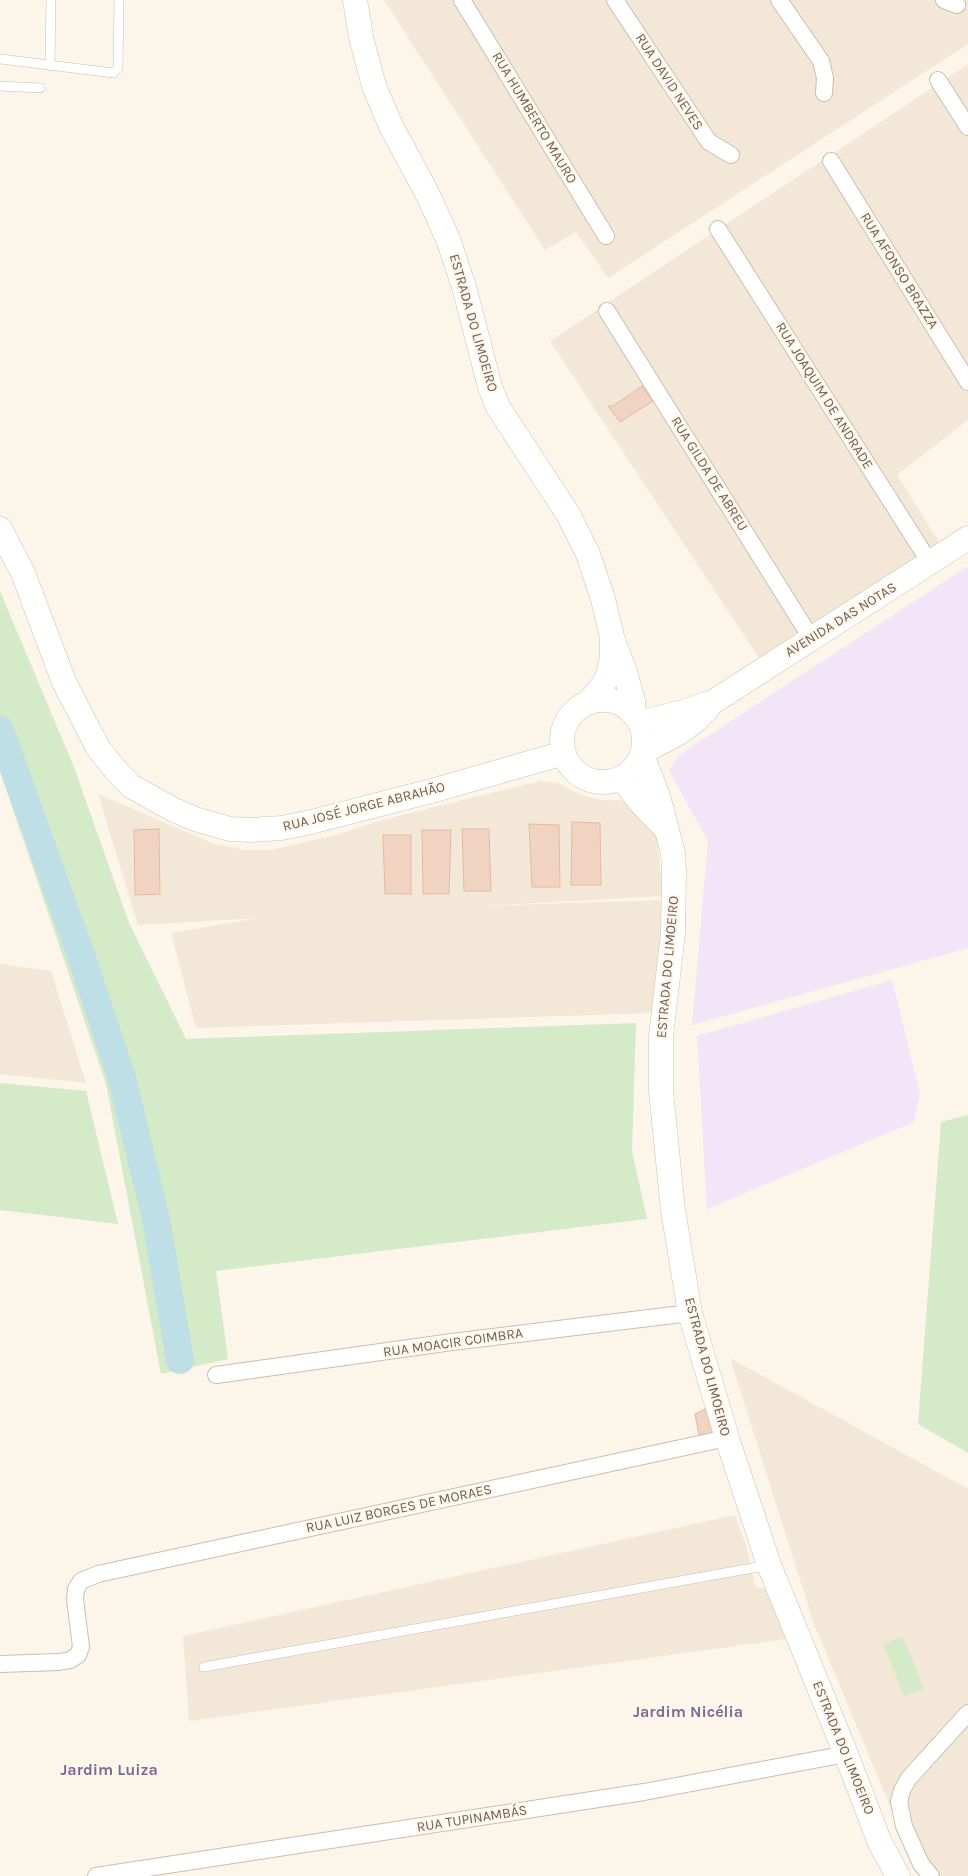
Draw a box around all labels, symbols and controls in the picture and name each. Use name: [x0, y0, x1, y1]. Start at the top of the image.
street label: RUA DAVID NEVES: [631, 30, 707, 134]
street label: RUA HUMBERTO MAURO: [488, 49, 580, 187]
street label: RUA AFONSO BRAZZA: [856, 210, 942, 332]
street label: ESTRADA DO LIMOEIRO: [445, 252, 501, 394]
street label: RUA JOAQUIM DE ANDRADE: [772, 319, 876, 473]
street label: RUA GILDA DE ABREU: [667, 414, 751, 534]
street label: AVENIDA DAS NOTAS: [782, 579, 900, 661]
street label: RUA JOSÉ JORGE ABRAHÃO: [281, 779, 447, 835]
street label: ESTRADA DO LIMOEIRO: [653, 895, 683, 1039]
street label: ESTRADA DO LIMOEIRO: [680, 1296, 734, 1438]
street label: RUA MOACIR COIMBRA: [382, 1325, 524, 1361]
street label: RUA LUIZ BORGES DE MORAES: [305, 1481, 493, 1537]
street label: ESTRADA DO LIMOEIRO: [808, 1679, 878, 1817]
district label: Jardim Nicélia: [633, 1702, 743, 1722]
district label: Jardim Luiza: [60, 1760, 158, 1780]
street label: RUA TUPINAMBÁS: [416, 1802, 528, 1836]

